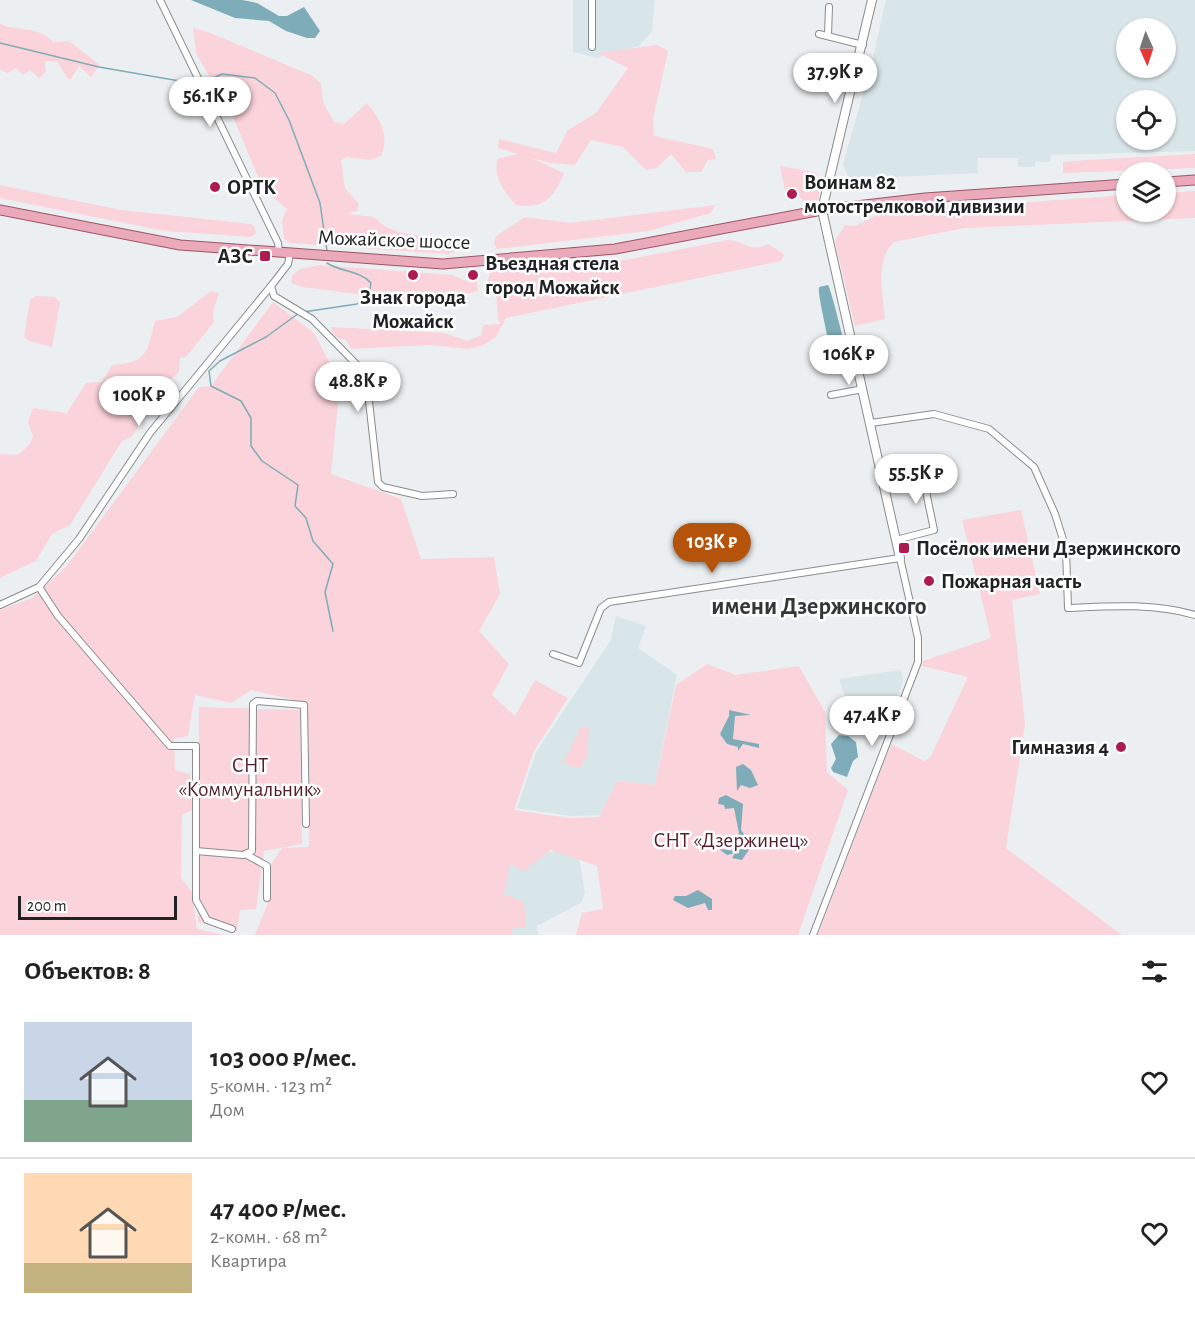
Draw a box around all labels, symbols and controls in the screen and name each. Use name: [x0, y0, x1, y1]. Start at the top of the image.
north arrow: [1116, 18, 1176, 78]
map controls: [1116, 18, 1176, 222]
pin: 37.9K ₽: [780, 53, 890, 104]
text: 37.9K ₽: [807, 62, 863, 82]
pin: 56.1K ₽: [155, 77, 265, 128]
text: 56.1K ₽: [183, 86, 237, 106]
button: locate: [1116, 90, 1176, 150]
button: layers: [1116, 162, 1176, 222]
place label: Воинам 82 мотострелковой дивизии: [804, 172, 1025, 217]
place label: ОРТК: [227, 177, 276, 198]
marker: ОРТК: [208, 180, 222, 194]
marker: Воинам 82 мотострелковой дивизии: [785, 187, 799, 201]
street label: Можайское шоссе: [317, 227, 471, 253]
place label: АЗС: [218, 246, 253, 267]
marker: АЗС: [258, 249, 272, 263]
place label: Въездная стела город Можайск: [485, 253, 620, 298]
marker: Знак города Можайск: [406, 268, 420, 282]
marker: Въездная стела город Можайск: [466, 268, 480, 282]
place label: Знак города Можайск: [360, 287, 466, 332]
pin: 106K ₽: [800, 335, 898, 386]
text: 106K ₽: [823, 344, 875, 364]
pin: 48.8K ₽: [303, 362, 413, 413]
text: 48.8K ₽: [329, 371, 387, 391]
pin: 100K ₽: [90, 376, 188, 427]
text: 100K ₽: [113, 385, 165, 405]
pin: 55.5K ₽: [861, 454, 971, 505]
text: 55.5K ₽: [889, 463, 943, 483]
pin: 103K ₽: [663, 523, 761, 574]
text: 103K ₽: [687, 532, 737, 552]
place label: Посёлок имени Дзержинского: [916, 538, 1181, 559]
marker: Посёлок имени Дзержинского: [897, 541, 911, 555]
place label: Пожарная часть: [941, 571, 1082, 592]
marker: Пожарная часть: [922, 574, 936, 588]
district label: имени Дзержинского: [711, 595, 927, 619]
pin: 47.4K ₽: [817, 696, 927, 747]
text: 47.4K ₽: [843, 705, 901, 725]
place label: Гимназия 4: [1011, 737, 1109, 758]
marker: Гимназия 4: [1114, 740, 1128, 754]
park label: СНТ «Коммунальник»: [178, 755, 322, 800]
park label: СНТ «Дзержинец»: [653, 830, 809, 851]
scale bar: [18, 893, 177, 920]
text: 200 m: [27, 898, 67, 914]
icon: filters: [1138, 955, 1171, 988]
text: Объектов: 8: [24, 958, 151, 984]
text: 103 000 ₽/мес.: [210, 1045, 357, 1071]
icon: home: [72, 1046, 144, 1118]
icon: heart: [1138, 1066, 1171, 1099]
text: 5-комн. · 123 m²: [210, 1076, 332, 1096]
text: Дом: [210, 1100, 245, 1120]
text: 47 400 ₽/мес.: [210, 1196, 346, 1222]
icon: home: [72, 1197, 144, 1269]
icon: heart: [1138, 1217, 1171, 1250]
text: 2-комн. · 68 m²: [210, 1227, 327, 1247]
text: Квартира: [210, 1251, 287, 1271]

